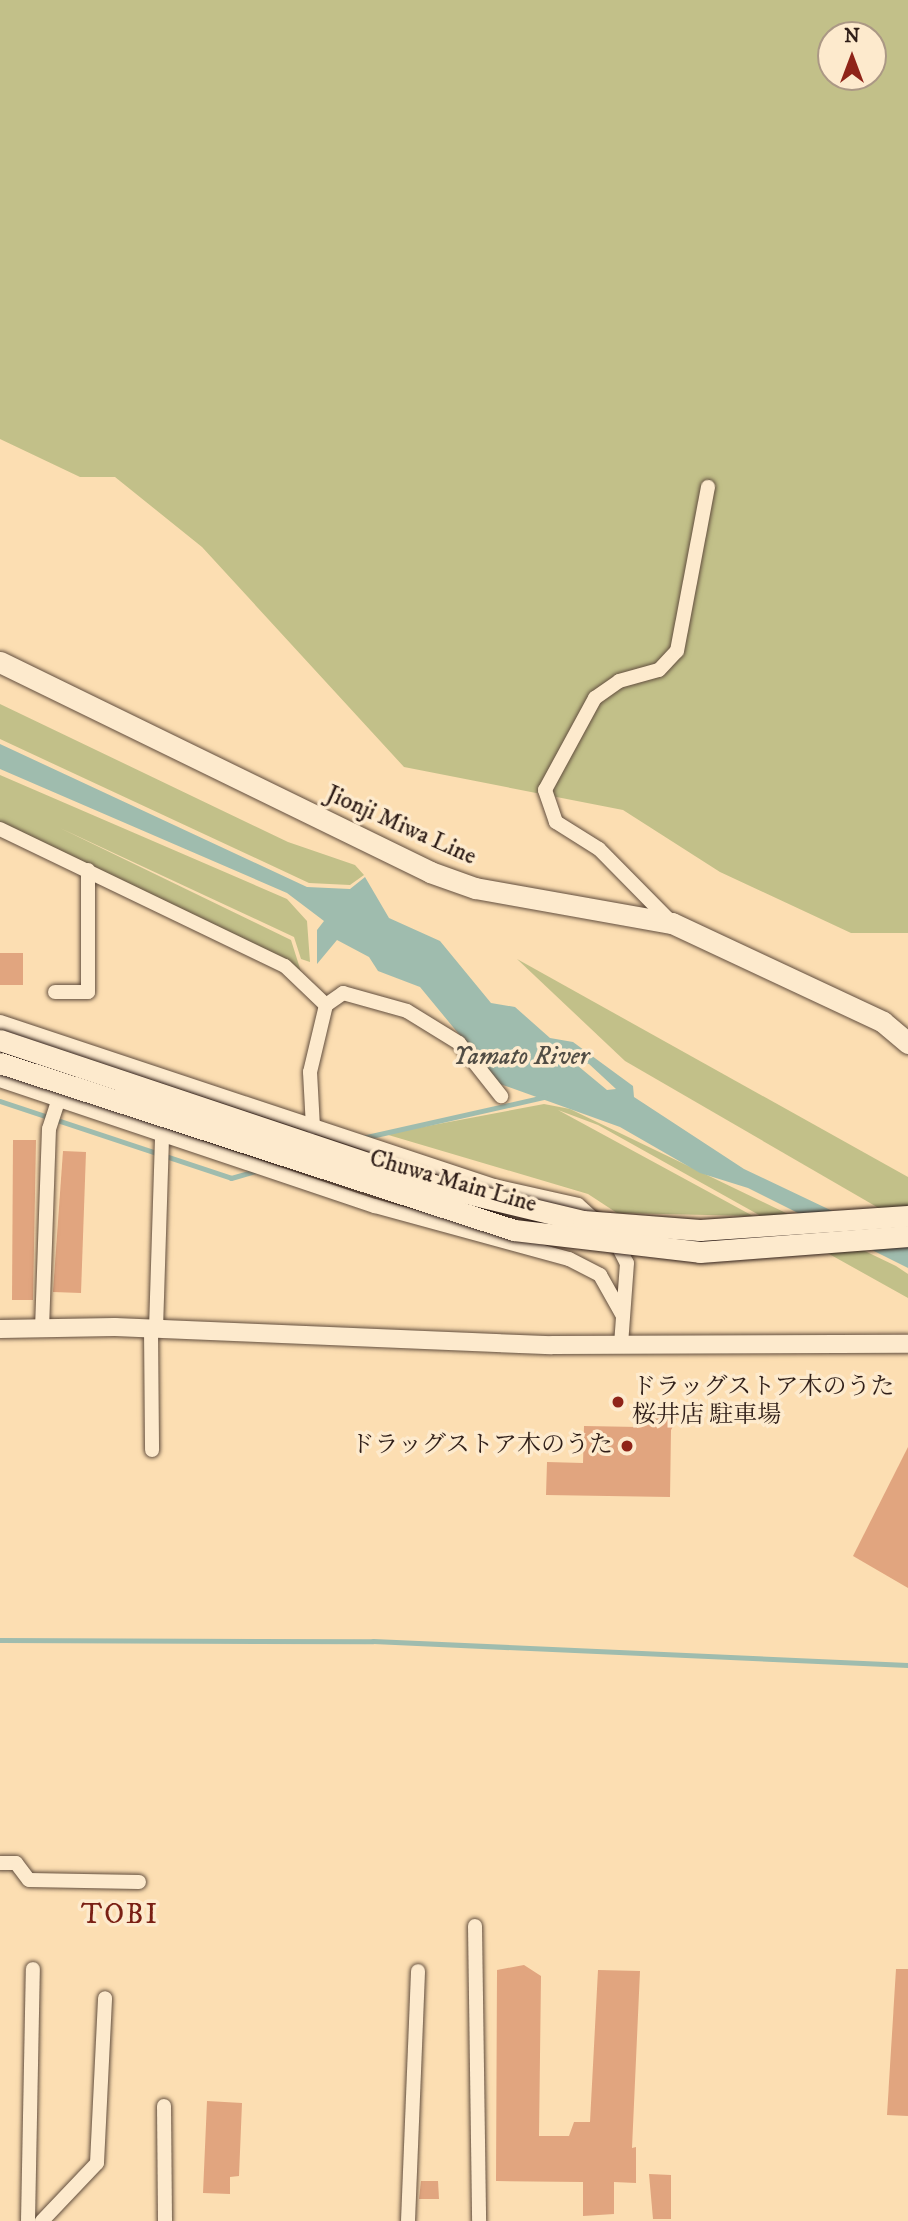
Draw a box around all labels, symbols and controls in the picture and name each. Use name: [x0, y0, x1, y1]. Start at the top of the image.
north arrow: [817, 21, 887, 91]
text: N: [844, 25, 860, 48]
street label: Jionji Miwa Line: [322, 780, 480, 872]
water label: Yamato River: [453, 1041, 589, 1073]
street label: Chuwa Main Line: [366, 1144, 540, 1220]
place label: ドラッグストア木のうた 桜井店 駐車場: [632, 1374, 896, 1430]
marker: ドラッグストア木のうた 桜井店 駐車場: [610, 1394, 626, 1410]
place label: ドラッグストア木のうた: [349, 1432, 613, 1460]
marker: ドラッグストア木のうた: [619, 1438, 635, 1454]
district label: TOBI: [81, 1898, 159, 1932]

